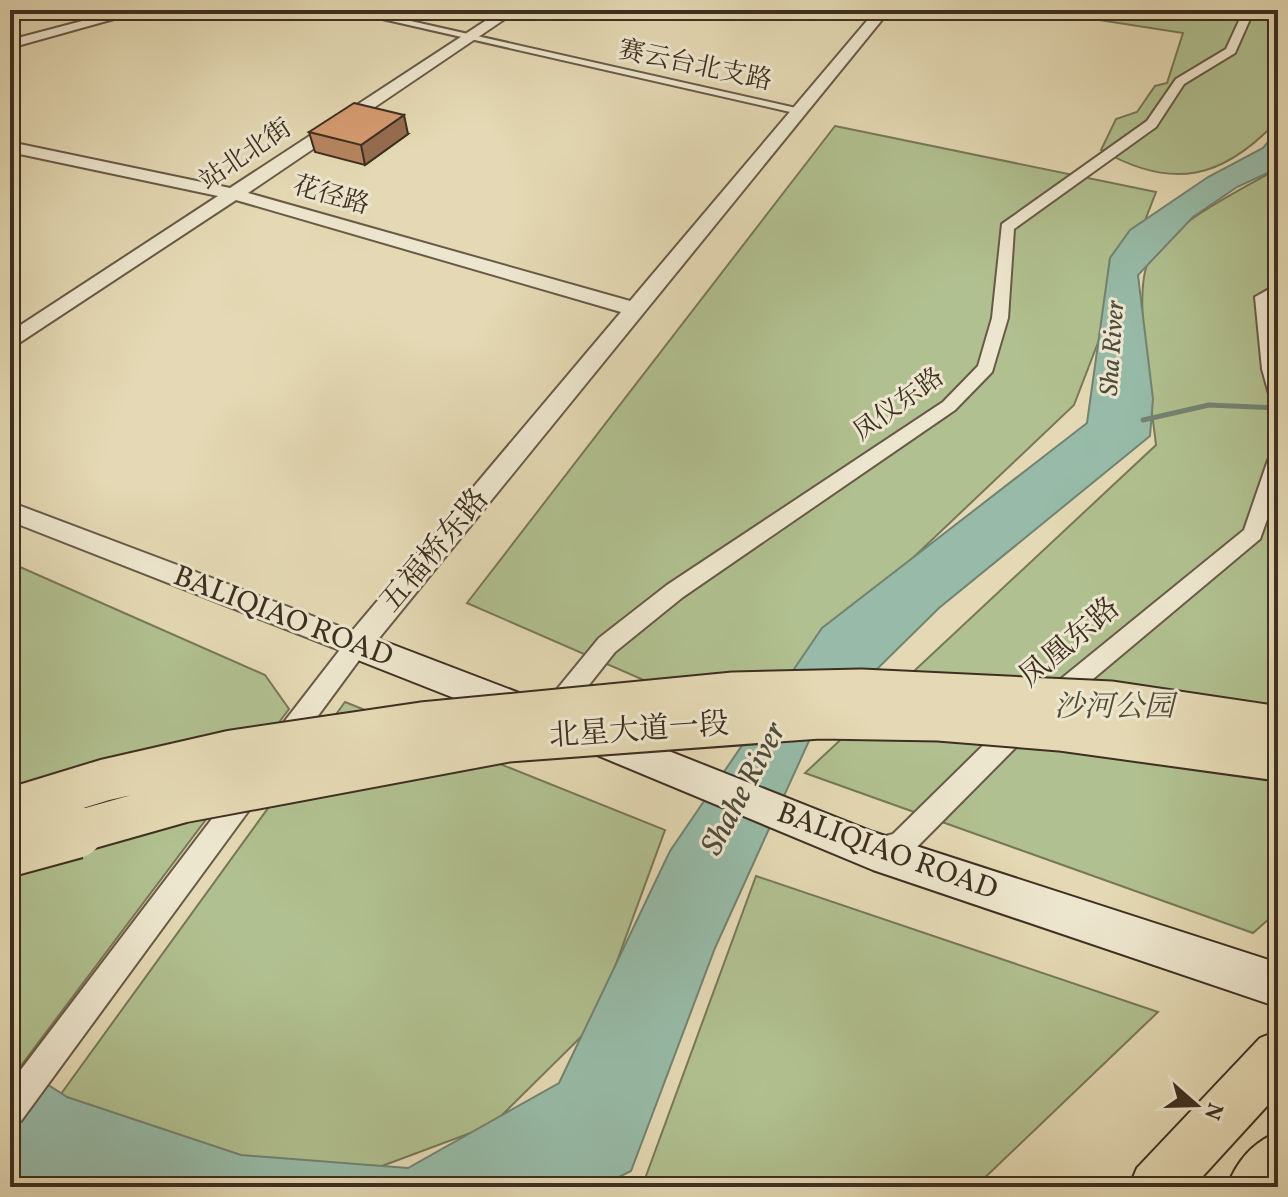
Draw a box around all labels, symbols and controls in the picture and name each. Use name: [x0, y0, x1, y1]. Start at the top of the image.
street label: 赛云台北支路: [615, 32, 775, 100]
street label: 站北北街: [193, 111, 299, 199]
street label: 花径路: [289, 168, 373, 224]
water label: Sha River: [1092, 299, 1134, 397]
street label: 凤仪东路: [846, 360, 952, 450]
street label: 五福桥东路: [371, 480, 499, 622]
street label: BALIQIAO ROAD: [167, 556, 399, 678]
street label: 凤凰东路: [1011, 588, 1129, 698]
park label: 沙河公园: [1054, 687, 1178, 729]
street label: 北星大道一段: [548, 704, 730, 758]
water label: Shahe River: [691, 714, 799, 864]
street label: BALIQIAO ROAD: [771, 793, 1003, 911]
north arrow: [1156, 1065, 1236, 1145]
text: N: [1195, 1098, 1230, 1124]

